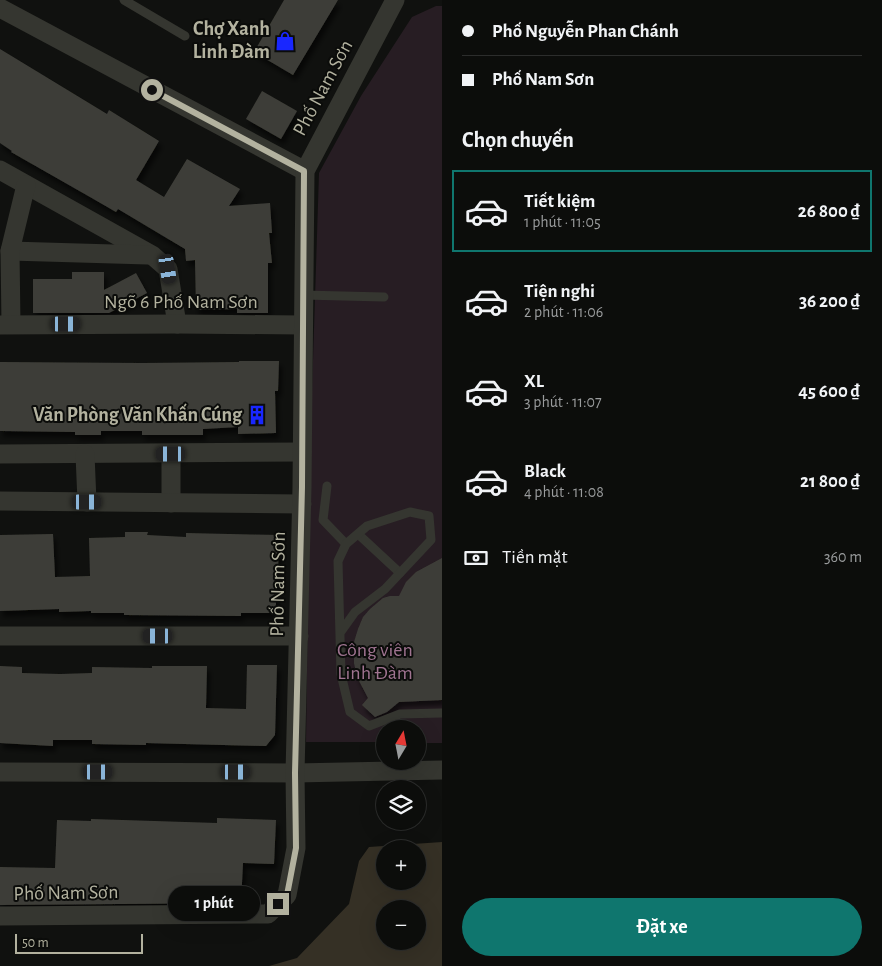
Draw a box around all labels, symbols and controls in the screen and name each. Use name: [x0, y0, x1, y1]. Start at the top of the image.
place label: Chợ Xanh Linh Đàm: [193, 19, 270, 62]
text: Phố Nguyễn Phan Chánh: [492, 22, 679, 41]
shop icon: Chợ Xanh Linh Đàm: [274, 30, 296, 52]
street label: Phố Nam Sơn: [289, 37, 357, 139]
text: Phố Nam Sơn: [492, 70, 594, 89]
route start: [141, 79, 163, 101]
text: Chọn chuyến: [462, 129, 574, 151]
icon: car: [464, 189, 509, 234]
text: Tiết kiệm: [524, 192, 595, 211]
text: 26 800 ₫: [798, 202, 860, 221]
text: 1 phút · 11:05: [524, 214, 601, 230]
car: [158, 253, 177, 285]
icon: car: [464, 279, 509, 324]
text: Tiện nghi: [524, 282, 595, 301]
street label: Ngõ 6 Phố Nam Sơn: [104, 292, 258, 312]
text: 36 200 ₫: [799, 292, 860, 311]
text: 2 phút · 11:06: [524, 304, 603, 320]
car: [51, 317, 81, 332]
icon: car: [464, 369, 509, 414]
text: XL: [524, 372, 544, 391]
text: 45 600 ₫: [798, 382, 860, 401]
text: 3 phút · 11:07: [524, 394, 602, 410]
place label: Văn Phòng Văn Khấn Cúng: [33, 403, 243, 425]
building icon: Văn Phòng Văn Khấn Cúng: [246, 404, 268, 426]
car: [156, 447, 186, 462]
icon: car: [464, 459, 509, 504]
text: Black: [524, 462, 566, 481]
text: 21 800 ₫: [800, 472, 860, 491]
text: 4 phút · 11:08: [524, 484, 604, 500]
car: [72, 495, 102, 510]
street label: Phố Nam Sơn: [267, 531, 289, 637]
icon: cash: [462, 544, 490, 572]
text: Tiền mặt: [502, 548, 568, 567]
text: 360 m: [824, 549, 862, 565]
car: [143, 629, 173, 644]
park label: Công viên Linh Đàm: [337, 640, 413, 683]
north arrow: [376, 720, 426, 770]
map controls: [376, 720, 426, 950]
car: [83, 765, 113, 780]
car: [221, 765, 251, 780]
button: layers: [376, 780, 426, 830]
button: +: [376, 840, 426, 890]
street label: Phố Nam Sơn: [13, 882, 119, 904]
callout: 1 phút: [168, 886, 260, 922]
route end: [267, 893, 289, 915]
text: 1 phút: [195, 895, 233, 911]
button: Đặt xe: [462, 898, 862, 956]
button: −: [376, 900, 426, 950]
scale bar: [15, 931, 142, 954]
text: 50 m: [22, 936, 49, 950]

